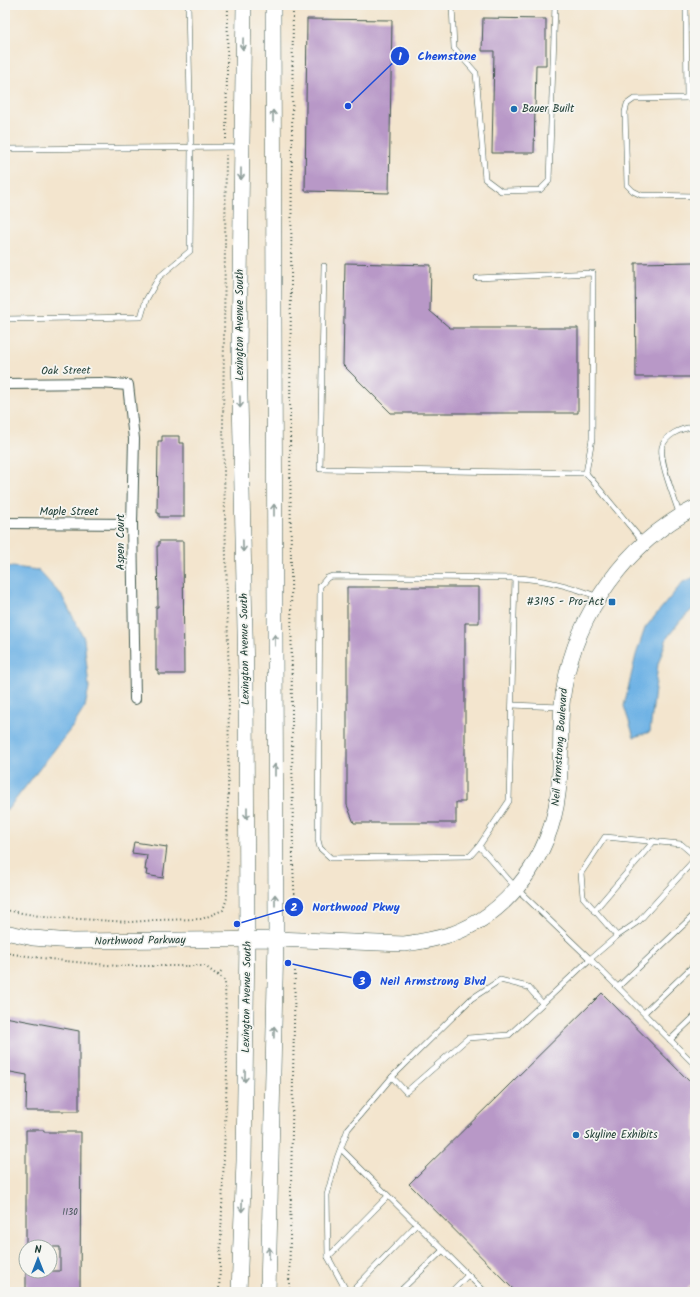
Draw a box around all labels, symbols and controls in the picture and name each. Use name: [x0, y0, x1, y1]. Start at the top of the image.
one-way arrow: [239, 37, 247, 50]
callout: Chemstone: [390, 44, 485, 68]
text: 1: [398, 47, 402, 66]
text: Chemstone: [418, 47, 477, 66]
place label: Bauer Built: [522, 100, 575, 118]
marker: Bauer Built: [509, 104, 519, 114]
one-way arrow: [269, 110, 277, 123]
one-way arrow: [237, 167, 245, 180]
street label: Lexington Avenue South: [231, 269, 249, 381]
street label: Oak Street: [41, 362, 92, 380]
one-way arrow: [237, 395, 244, 408]
street label: Maple Street: [39, 503, 99, 521]
one-way arrow: [270, 504, 278, 517]
street label: Aspen Court: [112, 513, 130, 570]
one-way arrow: [239, 539, 247, 552]
street label: Lexington Avenue South: [235, 593, 255, 705]
place label: #3195 - Pro-Act: [526, 593, 605, 611]
marker: #3195 - Pro-Act: [607, 597, 617, 607]
one-way arrow: [271, 634, 279, 647]
street label: Neil Armstrong Boulevard: [547, 687, 573, 807]
one-way arrow: [271, 764, 279, 777]
one-way arrow: [243, 806, 250, 819]
one-way arrow: [271, 894, 279, 907]
callout: Northwood Pkwy: [284, 895, 408, 919]
text: 2: [291, 898, 298, 917]
text: Northwood Pkwy: [312, 898, 400, 917]
street label: Northwood Parkway: [94, 931, 187, 951]
street label: Lexington Avenue South: [237, 941, 257, 1053]
callout: Neil Armstrong Blvd: [352, 968, 494, 992]
text: 3: [358, 972, 366, 991]
text: Neil Armstrong Blvd: [380, 972, 487, 991]
one-way arrow: [270, 1026, 278, 1039]
one-way arrow: [241, 1069, 249, 1082]
place label: Skyline Exhibits: [584, 1126, 658, 1144]
marker: Skyline Exhibits: [571, 1130, 581, 1140]
one-way arrow: [238, 1199, 246, 1212]
house number: 1130: [62, 1205, 78, 1220]
north arrow: [18, 1239, 58, 1279]
text: N: [35, 1241, 42, 1259]
one-way arrow: [265, 1247, 273, 1260]

